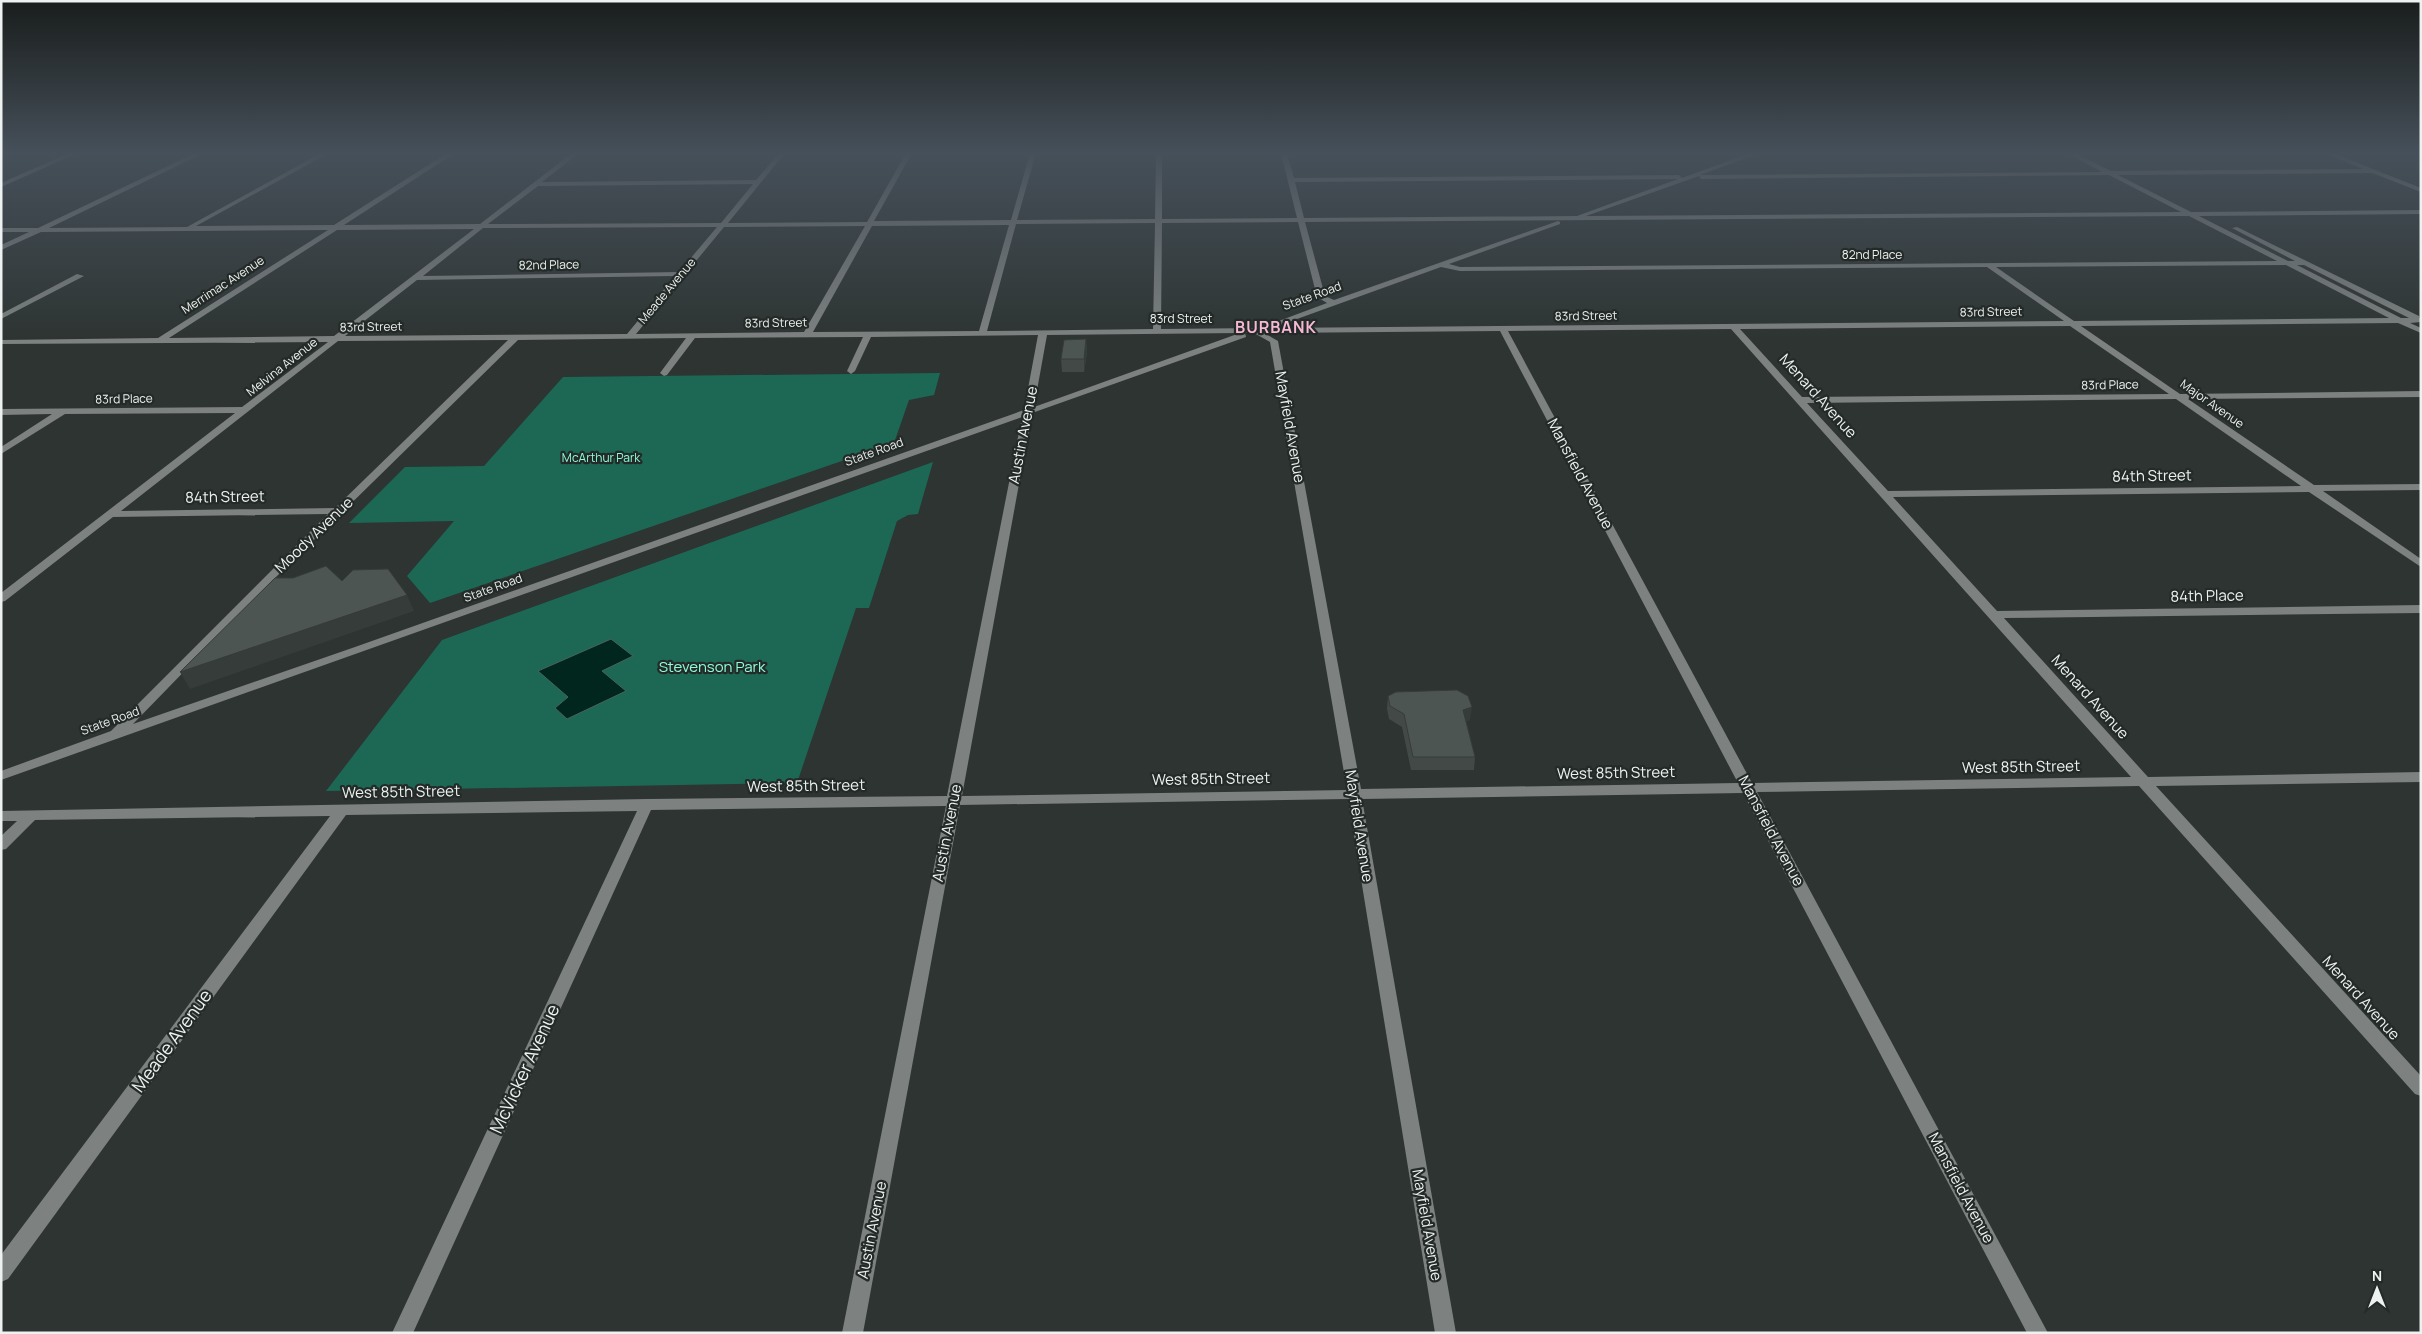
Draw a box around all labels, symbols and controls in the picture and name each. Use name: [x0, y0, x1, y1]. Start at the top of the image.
street label: 82nd Place: [1842, 246, 1902, 263]
street label: Merrimac Avenue: [178, 251, 267, 318]
street label: Meade Avenue: [634, 254, 699, 327]
street label: 82nd Place: [519, 255, 579, 274]
street label: State Road: [1280, 277, 1344, 314]
street label: 83rd Street: [1960, 302, 2023, 321]
street label: 83rd Street: [1555, 306, 1618, 325]
street label: 83rd Street: [1150, 310, 1212, 327]
street label: 83rd Street: [745, 313, 808, 332]
district label: BURBANK: [1235, 316, 1317, 338]
street label: 83rd Street: [340, 317, 403, 336]
street label: Melvina Avenue: [243, 333, 321, 400]
street label: Menard Avenue: [1775, 349, 1862, 443]
street label: Mayfield Avenue: [1270, 369, 1311, 485]
street label: 83rd Place: [2081, 375, 2139, 394]
street label: Major Avenue: [2177, 375, 2248, 432]
street label: Austin Avenue: [1003, 384, 1042, 486]
street label: 83rd Place: [95, 389, 153, 408]
street label: Mansfield Avenue: [1542, 415, 1619, 533]
street label: State Road: [842, 433, 906, 470]
park label: McArthur Park: [562, 449, 641, 466]
street label: 84th Street: [2112, 464, 2192, 487]
street label: 84th Street: [185, 485, 265, 508]
street label: Moody Avenue: [270, 492, 358, 577]
street label: State Road: [461, 569, 525, 606]
street label: 84th Place: [2170, 584, 2244, 607]
street label: Menard Avenue: [2047, 650, 2134, 744]
park label: Stevenson Park: [659, 656, 766, 677]
street label: State Road: [78, 702, 142, 739]
street label: West 85th Street: [1962, 755, 2080, 778]
street label: West 85th Street: [1557, 761, 1675, 784]
street label: West 85th Street: [1152, 767, 1270, 790]
street label: Mayfield Avenue: [1340, 768, 1379, 884]
street label: Mansfield Avenue: [1733, 772, 1810, 890]
street label: West 85th Street: [747, 774, 865, 797]
street label: West 85th Street: [342, 780, 460, 803]
street label: Austin Avenue: [927, 782, 966, 884]
street label: Menard Avenue: [2318, 951, 2405, 1045]
street label: Meade Avenue: [126, 984, 217, 1097]
street label: McVicker Avenue: [484, 1000, 565, 1137]
street label: Mansfield Avenue: [1923, 1129, 2000, 1247]
street label: Mayfield Avenue: [1407, 1167, 1448, 1283]
street label: Austin Avenue: [852, 1179, 891, 1281]
north arrow: [2352, 1264, 2402, 1314]
text: N: [2372, 1266, 2382, 1285]

